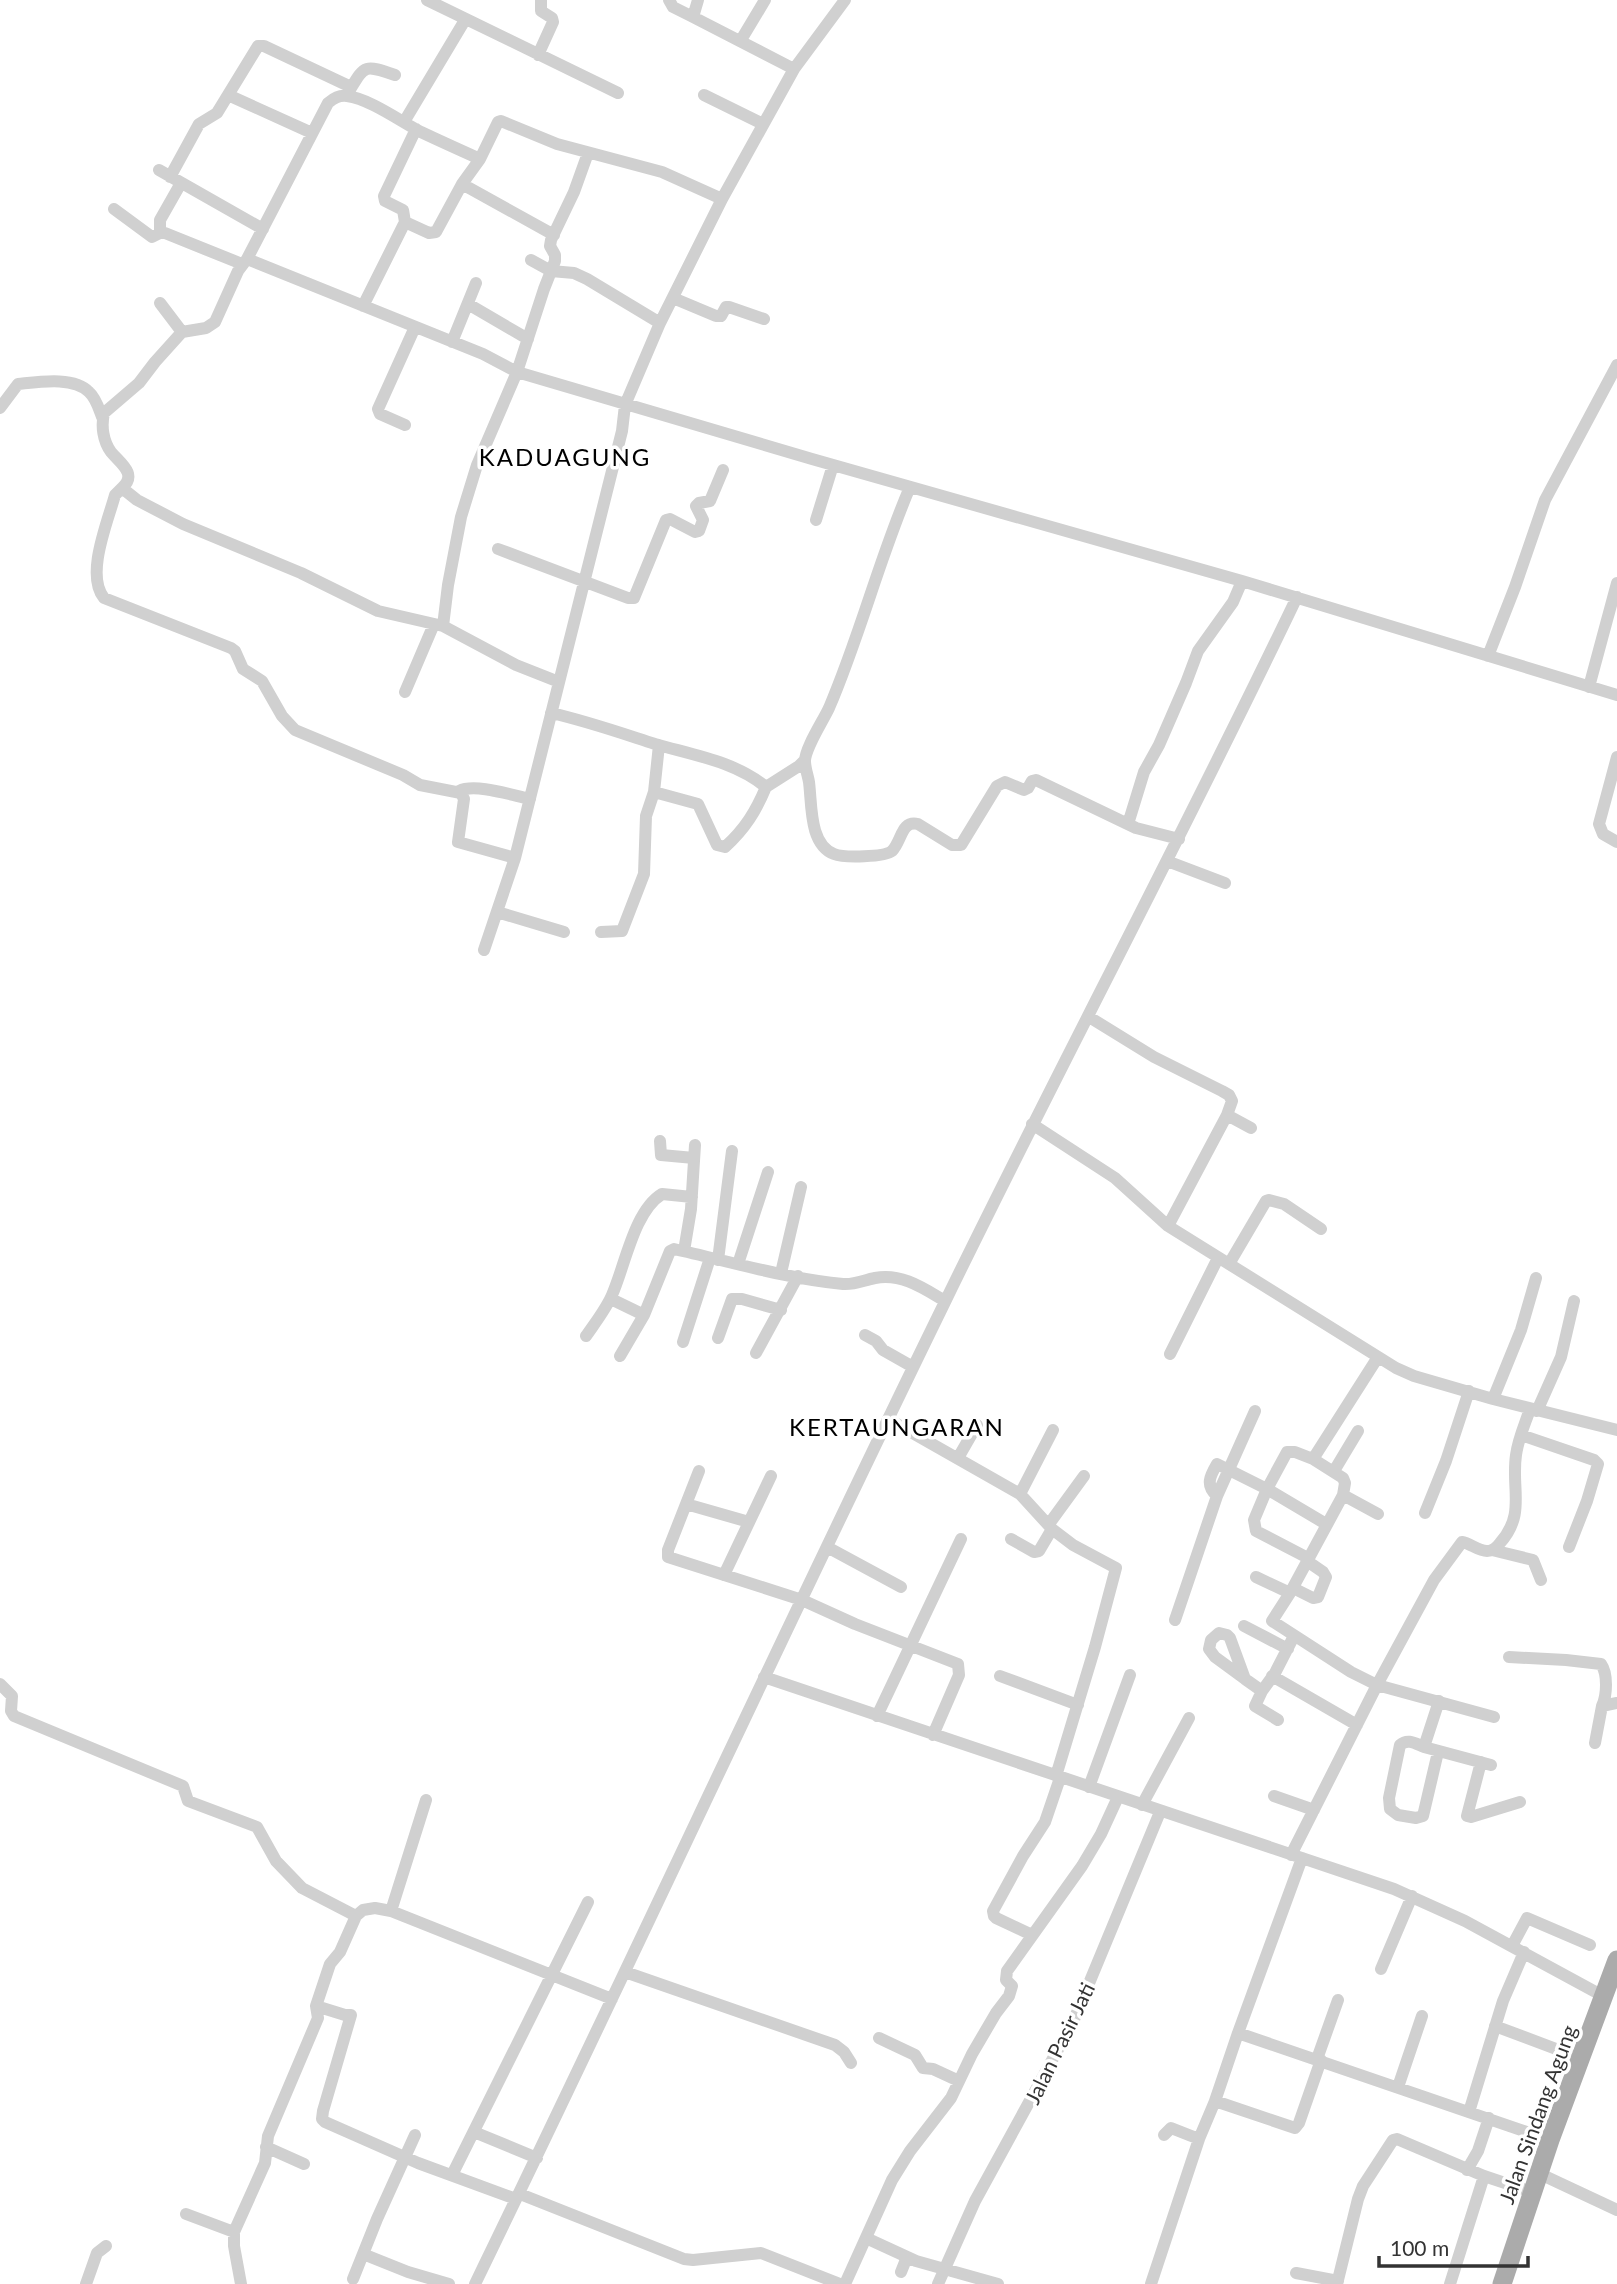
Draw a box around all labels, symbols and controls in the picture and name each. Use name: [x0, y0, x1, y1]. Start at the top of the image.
district label: KADUAGUNG: [479, 442, 651, 471]
district label: KERTAUNGARAN: [789, 1412, 1005, 1441]
street label: Jalan Pasir Jati: [1019, 1978, 1099, 2108]
street label: Jalan Sindang Agung: [1493, 2021, 1581, 2207]
scale bar: [1379, 2224, 1528, 2268]
text: 100 m: [1390, 2235, 1449, 2260]

